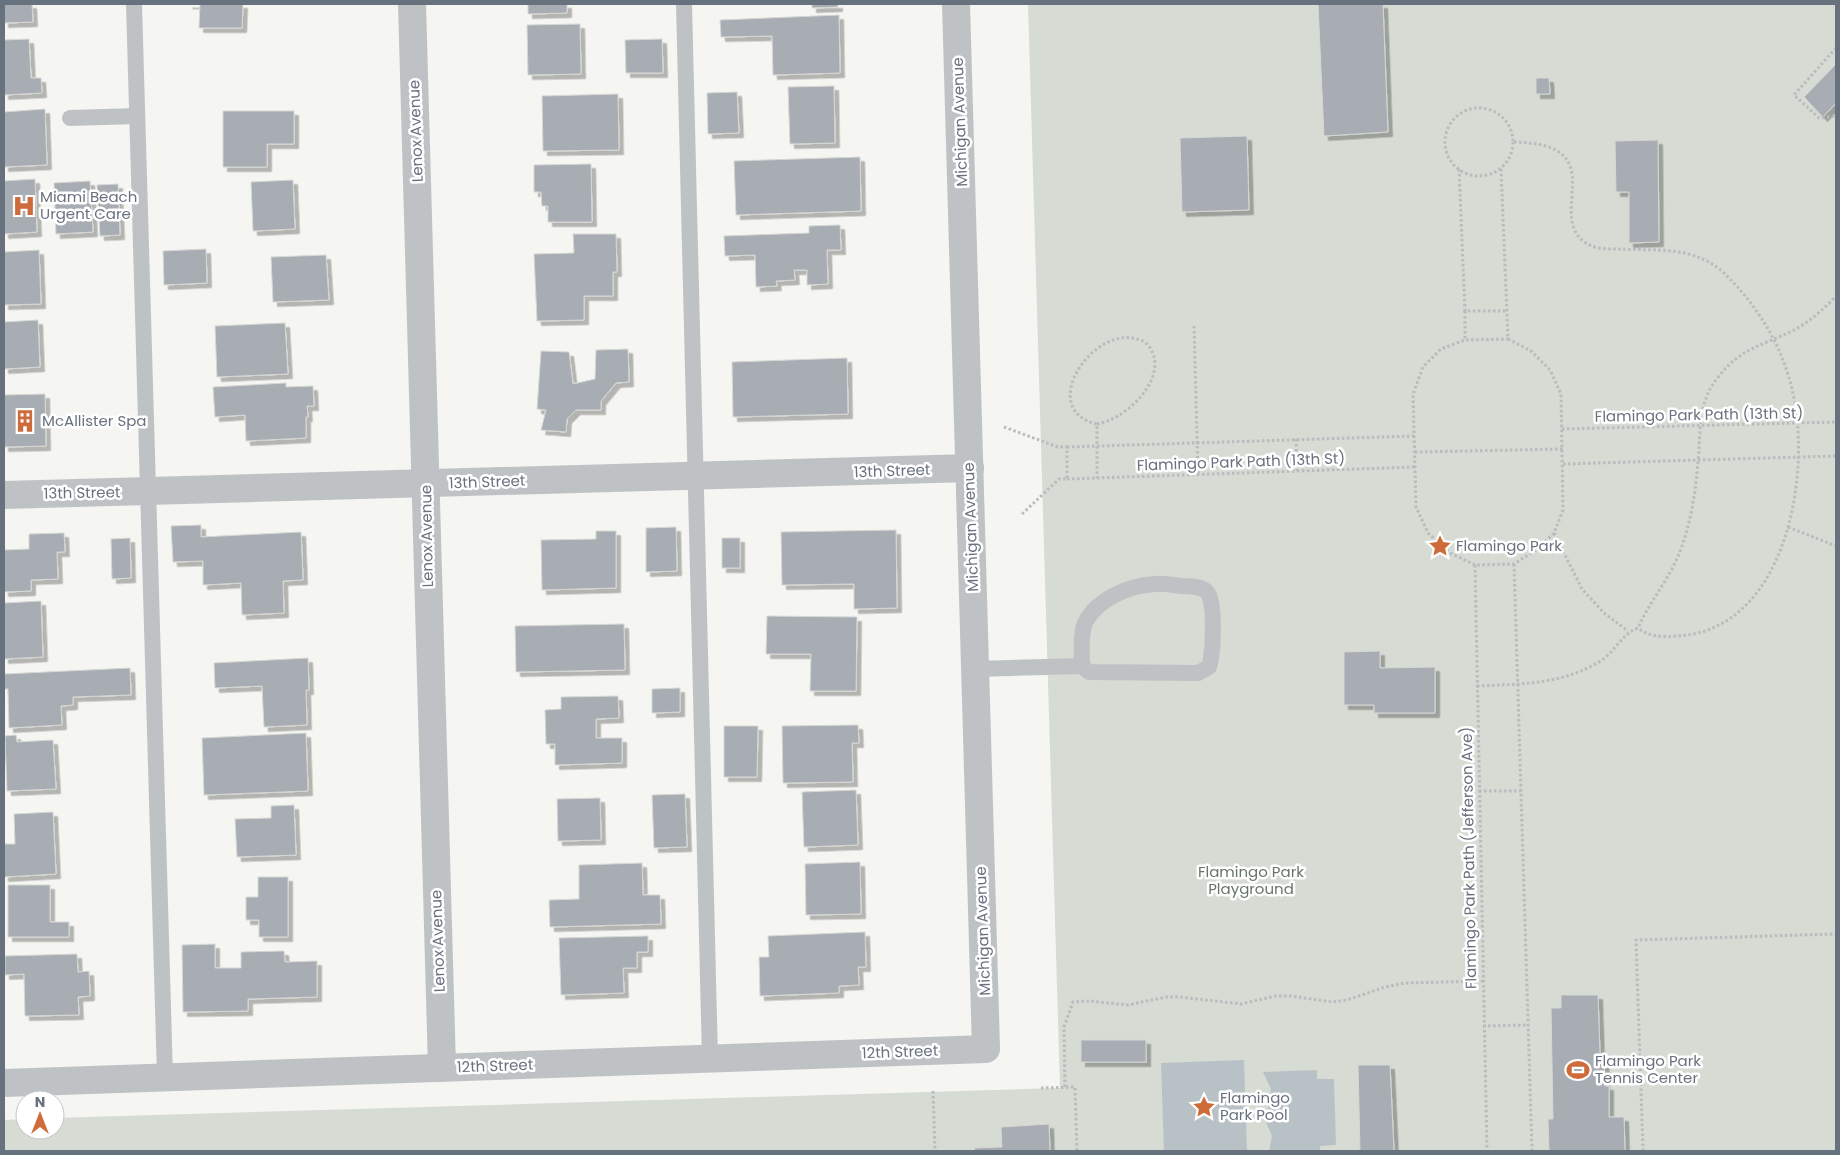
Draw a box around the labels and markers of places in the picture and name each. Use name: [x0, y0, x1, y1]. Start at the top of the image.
place label: Miami Beach Urgent Care: [40, 186, 137, 224]
hospital icon: Miami Beach Urgent Care: [11, 193, 37, 219]
building icon: McAllister Spa: [12, 408, 38, 434]
place label: McAllister Spa: [42, 410, 146, 431]
place icon: Flamingo Park: [1427, 533, 1453, 559]
place label: Flamingo Park: [1456, 535, 1562, 556]
place label: Flamingo Park Tennis Center: [1595, 1050, 1701, 1088]
sports icon: Flamingo Park Tennis Center: [1565, 1057, 1591, 1083]
place label: Flamingo Park Pool: [1220, 1087, 1290, 1125]
place icon: Flamingo Park Pool: [1191, 1094, 1217, 1120]

